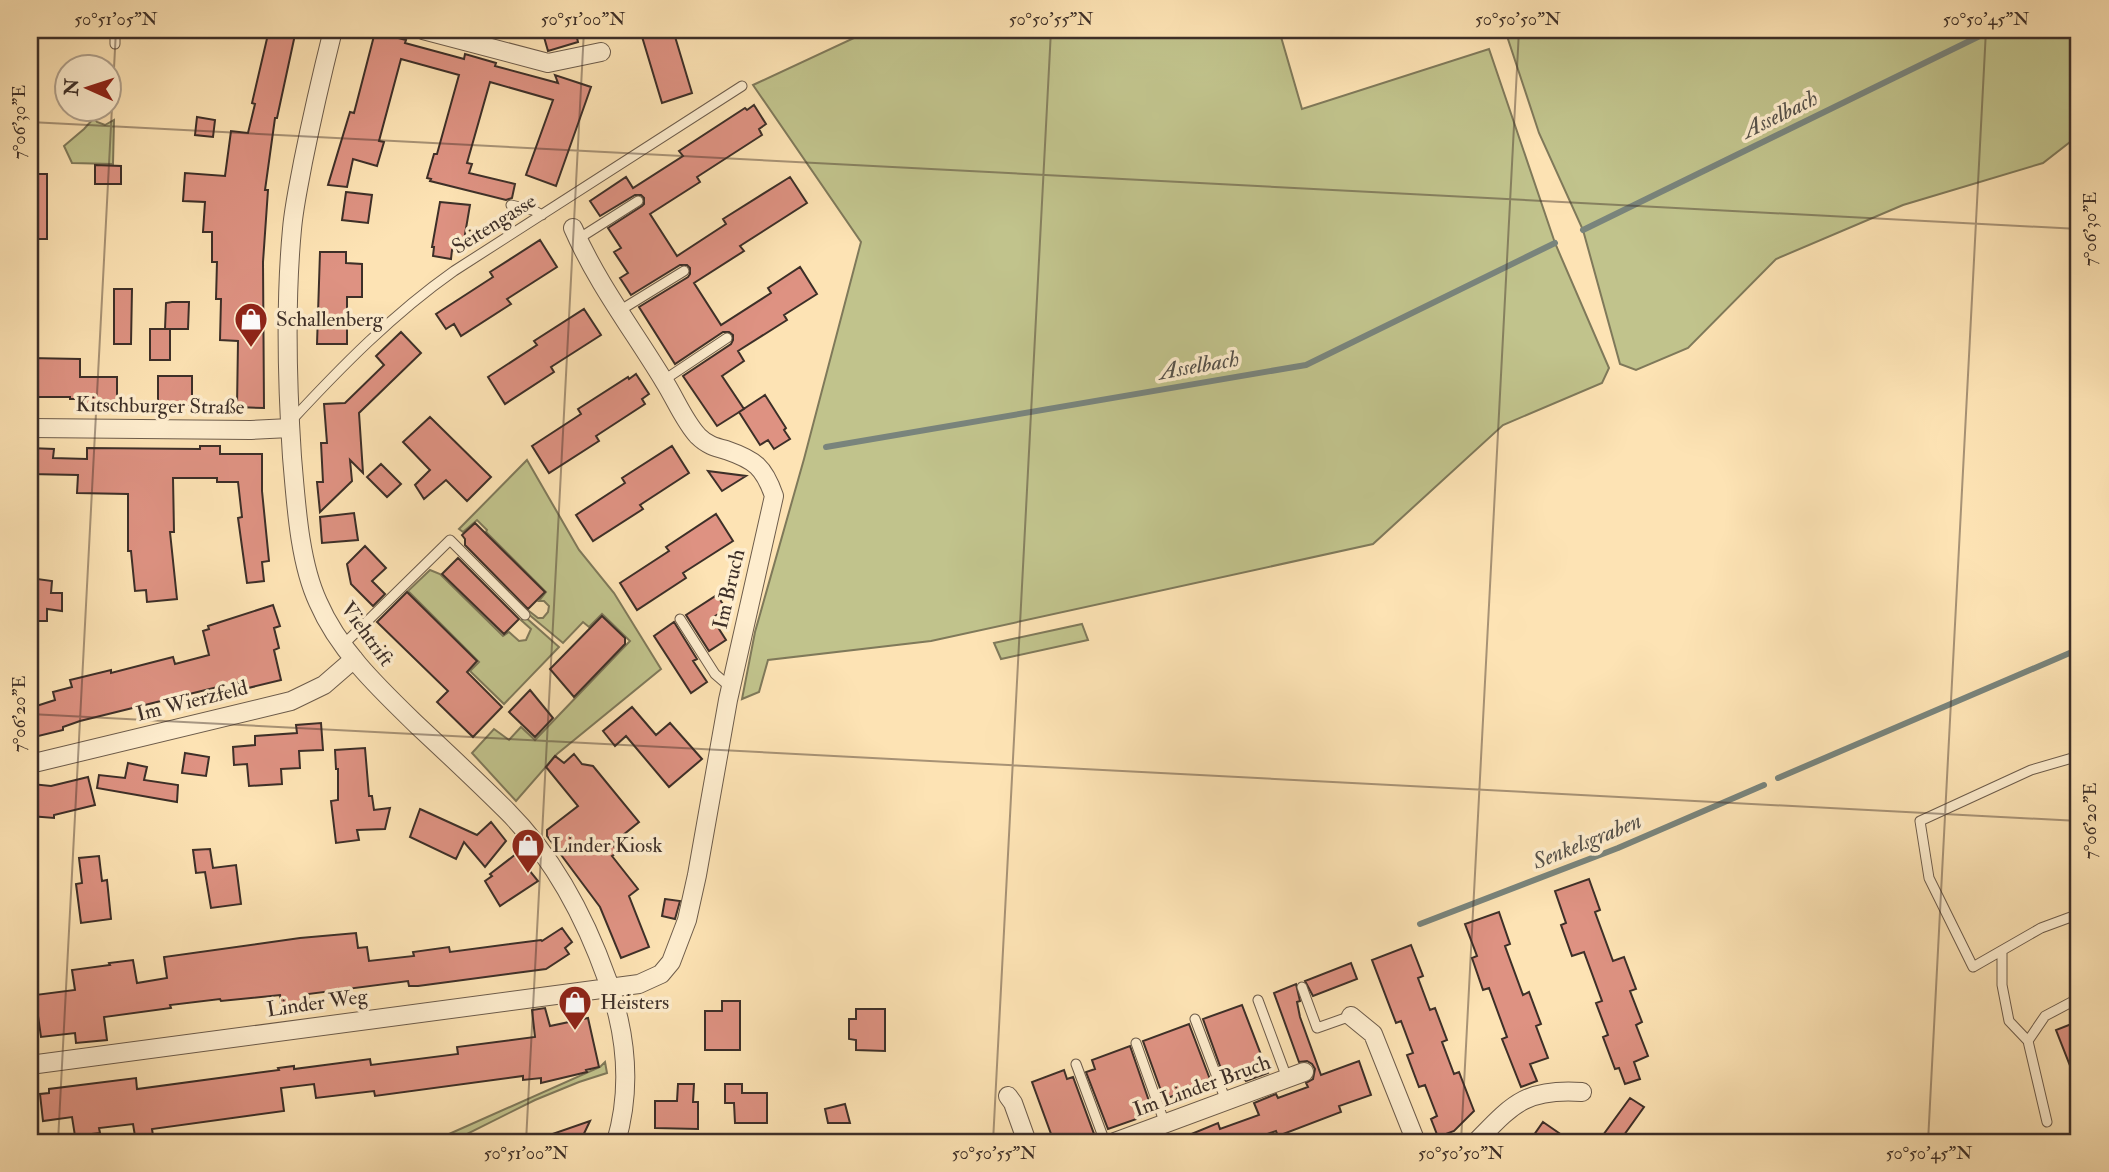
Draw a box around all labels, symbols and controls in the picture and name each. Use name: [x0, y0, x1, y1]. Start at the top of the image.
text: 50°51'05"N: [74, 8, 158, 31]
text: 50°51'00"N: [541, 8, 625, 31]
text: 50°50'55"N: [1009, 8, 1093, 31]
text: 50°50'50"N: [1475, 8, 1561, 31]
text: 50°50'45"N: [1943, 8, 2029, 31]
north arrow: [52, 52, 122, 122]
text: N: [60, 77, 85, 97]
water label: Asselbach: [1735, 83, 1823, 146]
text: 7°06'30"E: [8, 85, 31, 159]
street label: Seitengasse: [447, 187, 541, 260]
text: 7°06'30"E: [2079, 192, 2102, 266]
shop icon: Schallenberg: [232, 300, 270, 349]
place label: Schallenberg: [276, 306, 384, 333]
water label: Asselbach: [1154, 344, 1241, 387]
street label: Kitschburger Straße: [75, 391, 245, 421]
street label: Im Bruch: [707, 546, 751, 632]
street label: Viehtrift: [334, 596, 400, 672]
street label: Im Wierzfeld: [133, 674, 251, 728]
text: 7°06'20"E: [8, 676, 31, 752]
text: 7°06'20"E: [2079, 783, 2102, 859]
water label: Senkelsgraben: [1527, 806, 1646, 876]
shop icon: Linder Kiosk: [509, 826, 547, 875]
place label: Linder Kiosk: [552, 832, 662, 859]
street label: Linder Weg: [265, 982, 370, 1023]
shop icon: Heisters: [556, 983, 594, 1032]
place label: Heisters: [600, 989, 669, 1016]
street label: Im Linder Bruch: [1130, 1049, 1274, 1123]
text: 50°51'00"N: [484, 1142, 568, 1165]
text: 50°50'55"N: [952, 1142, 1036, 1165]
text: 50°50'50"N: [1418, 1142, 1504, 1165]
text: 50°50'45"N: [1886, 1142, 1972, 1165]

